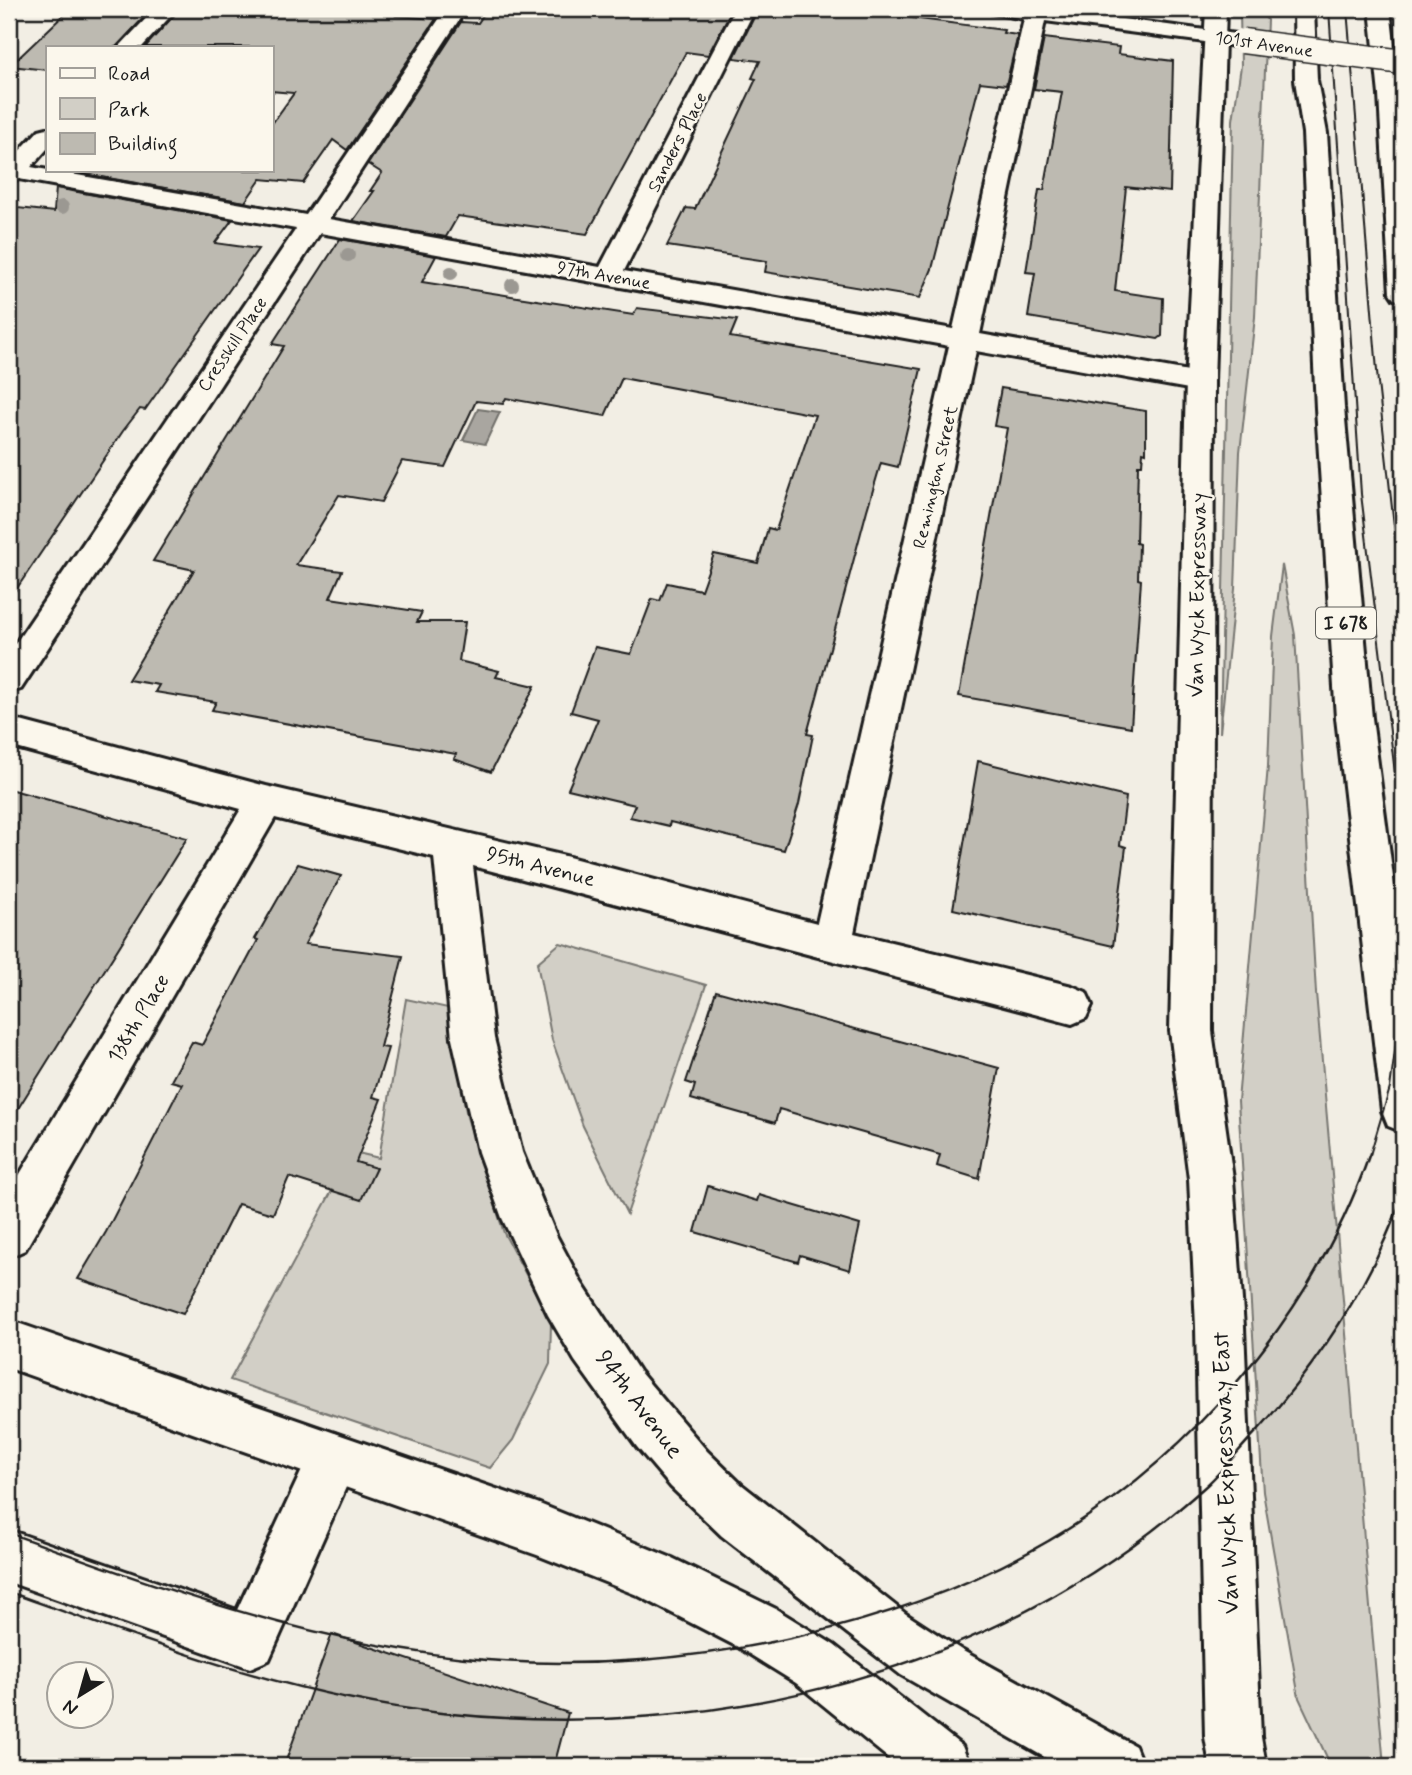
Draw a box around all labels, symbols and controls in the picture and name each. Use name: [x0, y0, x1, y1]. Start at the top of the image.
street label: 101st Avenue: [1213, 26, 1315, 64]
legend: [46, 46, 273, 172]
text: Road: [108, 60, 150, 88]
street label: Sanders Place: [642, 88, 713, 197]
text: Park: [108, 96, 150, 124]
text: Building: [108, 130, 178, 160]
street label: 97th Avenue: [555, 256, 652, 296]
street label: Cresskill Place: [192, 292, 273, 397]
street label: Remington Street: [908, 403, 964, 551]
street label: Van Wyck Expressway: [1182, 492, 1214, 698]
road number: I 678: [1316, 608, 1376, 638]
street label: 95th Avenue: [484, 840, 598, 894]
street label: 138th Place: [101, 969, 176, 1068]
street label: Van Wyck Expressway East: [1206, 1331, 1247, 1615]
street label: 94th Avenue: [588, 1344, 690, 1466]
north arrow: [46, 1660, 116, 1730]
text: N: [58, 1694, 83, 1721]

